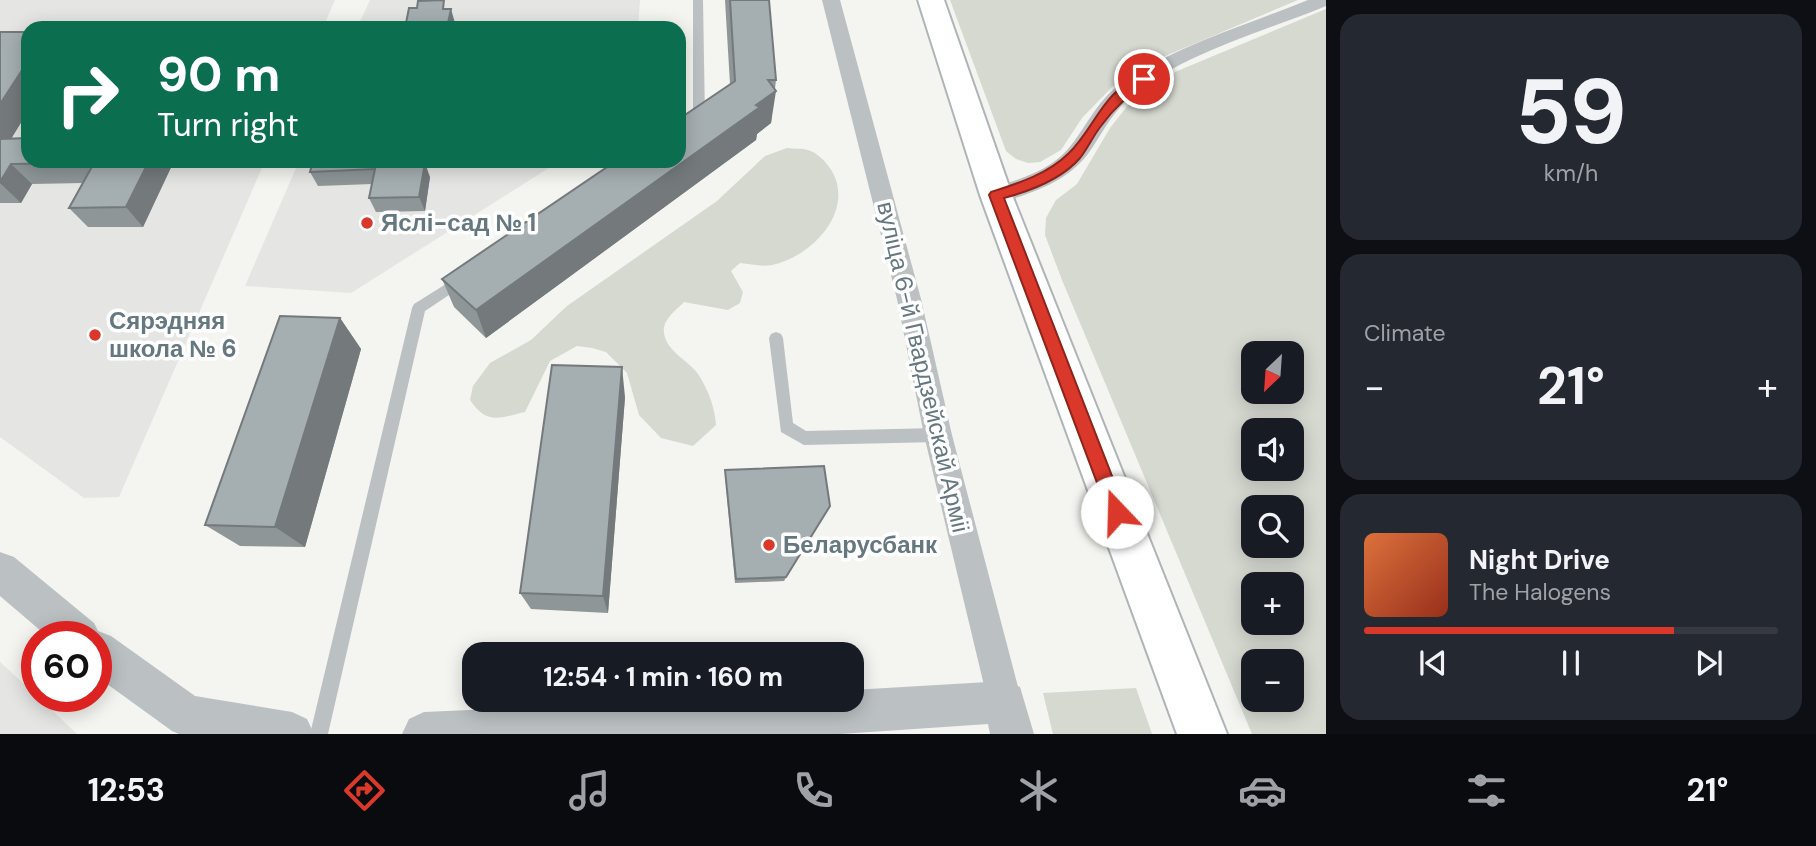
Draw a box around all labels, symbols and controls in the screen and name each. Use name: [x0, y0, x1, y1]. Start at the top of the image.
text: 90 m: [157, 42, 280, 106]
icon: right: [42, 49, 133, 140]
pin: [1114, 49, 1174, 109]
text: 59: [1515, 53, 1627, 171]
icon: arrive: [1125, 60, 1163, 98]
text: Turn right: [157, 104, 299, 146]
text: km/h: [1544, 158, 1598, 188]
street label: вуліца 6-й Гвардзейскай Арміі: [870, 198, 977, 535]
place label: Яслі-сад № 1: [381, 207, 536, 238]
marker: Яслі-сад № 1: [359, 215, 375, 231]
place label: Сярэдняя школа № 6: [109, 305, 237, 364]
text: Climate: [1364, 318, 1446, 348]
marker: Сярэдняя школа № 6: [87, 327, 103, 343]
north arrow: [1241, 341, 1304, 404]
map controls: [1241, 341, 1304, 712]
text: 21°: [1537, 352, 1605, 420]
text: −: [1364, 362, 1385, 412]
text: +: [1757, 362, 1778, 412]
button: sound: [1241, 418, 1304, 481]
position arrow: [1080, 475, 1154, 549]
button: search: [1241, 495, 1304, 558]
place label: Беларусбанк: [783, 529, 938, 560]
marker: Беларусбанк: [761, 537, 777, 553]
text: Night Drive: [1469, 543, 1610, 577]
button: +: [1241, 572, 1304, 635]
text: The Halogens: [1469, 577, 1611, 607]
speed limit sign: 60: [21, 621, 112, 712]
icon: previous: [1414, 644, 1452, 682]
icon: pause: [1552, 644, 1590, 682]
icon: next: [1690, 644, 1728, 682]
button: −: [1241, 649, 1304, 712]
text: 12:54 · 1 min · 160 m: [543, 660, 783, 694]
icon: directions: [340, 766, 389, 815]
icon: music: [565, 766, 614, 815]
icon: phone: [789, 766, 838, 815]
icon: climate: [1014, 766, 1063, 815]
icon: car: [1238, 766, 1287, 815]
icon: filters: [1462, 766, 1511, 815]
text: 12:53: [88, 769, 165, 811]
text: 21°: [1687, 769, 1728, 811]

